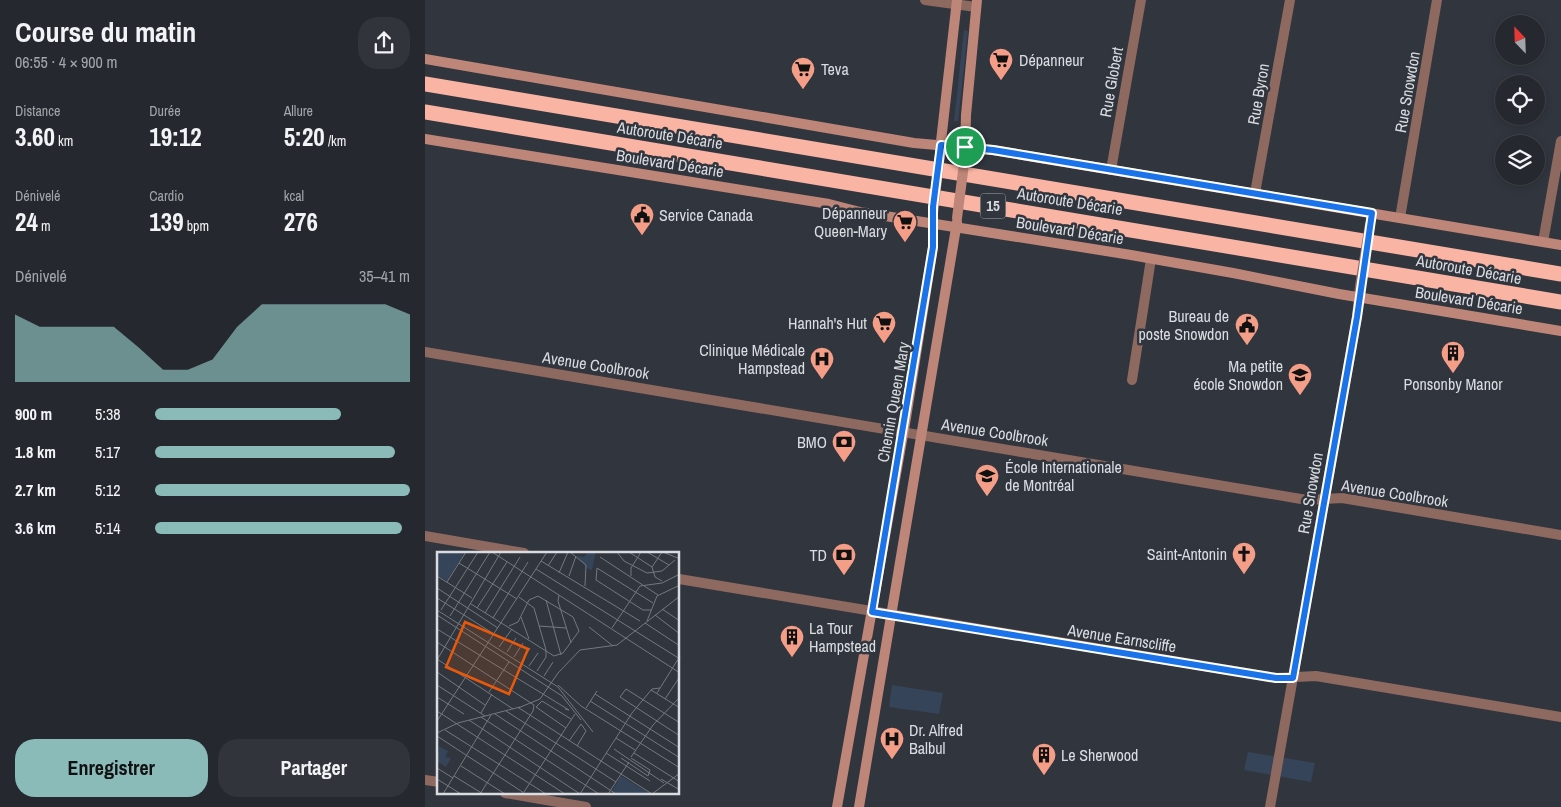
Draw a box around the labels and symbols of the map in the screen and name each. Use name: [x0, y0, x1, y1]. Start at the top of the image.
north arrow: [1495, 15, 1545, 65]
street label: Rue Globert: [1094, 45, 1128, 119]
supermarket icon: Dépanneur: [988, 47, 1014, 81]
place label: Dépanneur: [1019, 49, 1085, 71]
street label: Rue Snowdon: [1389, 50, 1425, 134]
supermarket icon: Teva: [790, 56, 816, 90]
place label: Teva: [821, 58, 849, 80]
street label: Rue Byron: [1242, 62, 1274, 126]
street label: Autoroute Décarie: [615, 116, 724, 154]
pin: [944, 126, 986, 168]
street label: Boulevard Décarie: [615, 144, 725, 182]
street label: Autoroute Décarie: [1015, 182, 1124, 220]
road number: 15: [981, 194, 1005, 218]
public building icon: Service Canada: [629, 202, 655, 236]
place label: Dépanneur Queen-Mary: [814, 202, 888, 242]
place label: Service Canada: [659, 204, 754, 226]
supermarket icon: Dépanneur Queen-Mary: [892, 209, 918, 243]
street label: Boulevard Décarie: [1015, 211, 1125, 249]
street label: Autoroute Décarie: [1414, 249, 1523, 289]
street label: Boulevard Décarie: [1414, 281, 1524, 319]
place label: Bureau de poste Snowdon: [1139, 305, 1229, 345]
supermarket icon: Hannah's Hut: [871, 310, 897, 344]
place label: Hannah's Hut: [788, 312, 867, 334]
public building icon: Bureau de poste Snowdon: [1234, 312, 1260, 346]
place label: Clinique Médicale Hampstead: [699, 339, 805, 379]
street label: Chemin Queen Mary: [872, 340, 914, 464]
building icon: Ponsonby Manor: [1440, 340, 1466, 374]
street label: Avenue Coolbrook: [540, 346, 651, 384]
hospital icon: Clinique Médicale Hampstead: [809, 346, 835, 380]
place label: Ma petite école Snowdon: [1193, 355, 1283, 395]
school or university icon: Ma petite école Snowdon: [1287, 362, 1313, 396]
place label: Ponsonby Manor: [1403, 373, 1503, 395]
street label: Avenue Coolbrook: [939, 413, 1050, 451]
bank icon: BMO: [831, 429, 857, 463]
place label: BMO: [797, 431, 827, 453]
street label: Rue Snowdon: [1292, 451, 1328, 535]
place label: École Internationale de Montréal: [1005, 456, 1122, 496]
school or university icon: École Internationale de Montréal: [974, 463, 1000, 497]
street label: Avenue Coolbrook: [1339, 474, 1450, 512]
church icon: Saint-Antonin: [1231, 541, 1257, 575]
bank icon: TD: [831, 542, 857, 576]
place label: Saint-Antonin: [1147, 543, 1227, 565]
place label: TD: [810, 544, 827, 566]
inset map: [437, 552, 680, 794]
place label: La Tour Hampstead: [809, 617, 876, 657]
street label: Avenue Earnscliffe: [1065, 618, 1178, 657]
building icon: La Tour Hampstead: [779, 624, 805, 658]
place label: Dr. Alfred Balbul: [909, 719, 963, 759]
hospital icon: Dr. Alfred Balbul: [879, 726, 905, 760]
building icon: Le Sherwood: [1031, 742, 1057, 776]
place label: Le Sherwood: [1061, 744, 1138, 766]

